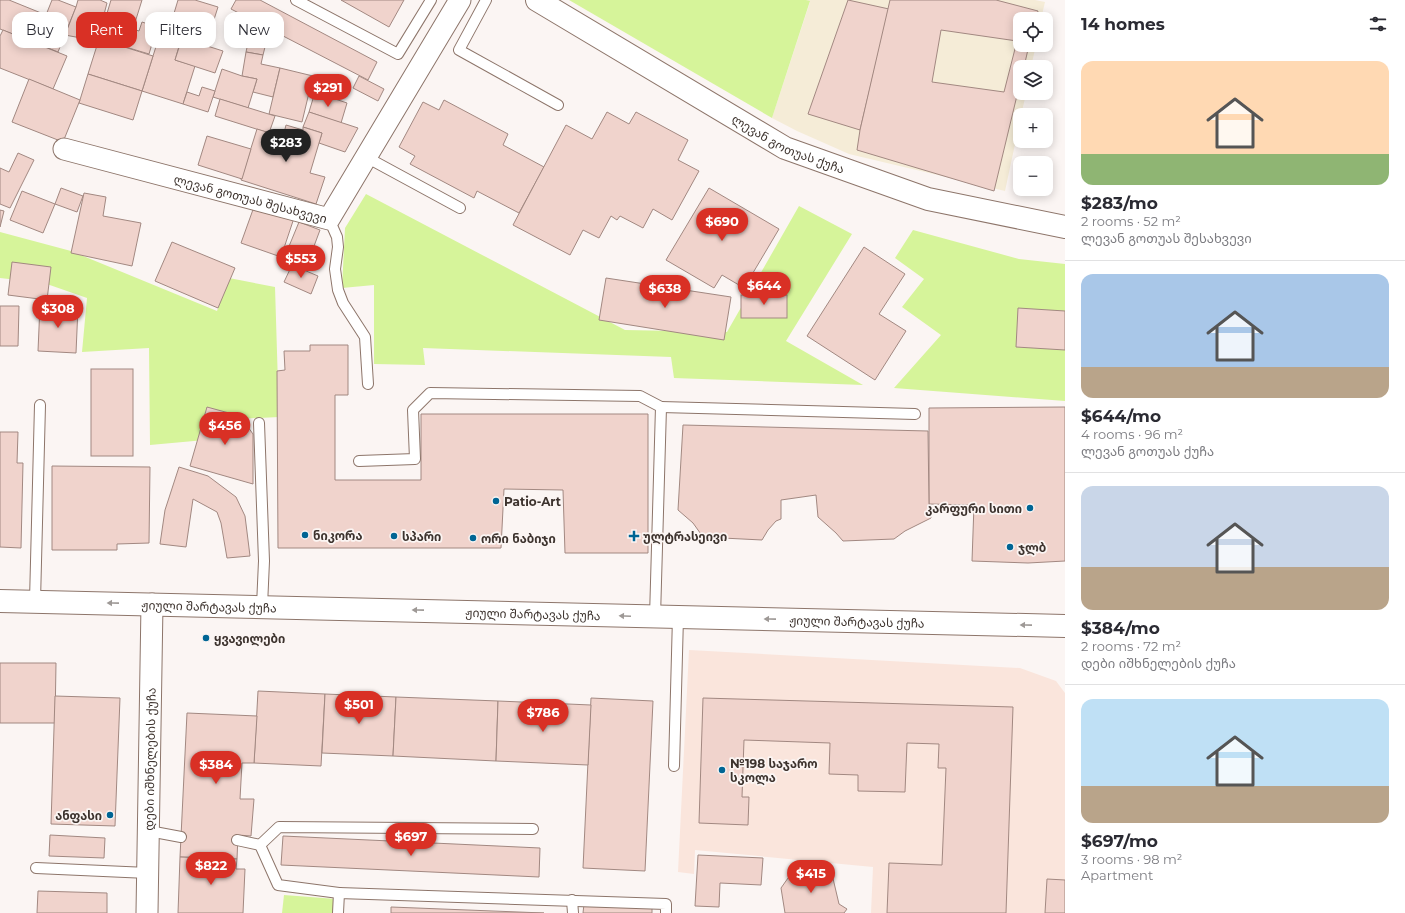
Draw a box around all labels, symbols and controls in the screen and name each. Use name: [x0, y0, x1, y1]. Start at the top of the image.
chip: Buy: [12, 12, 68, 48]
chip: Rent: [76, 12, 137, 48]
chip: Filters: [145, 12, 216, 48]
chip: New: [224, 12, 284, 48]
map controls: [1013, 12, 1053, 196]
button: locate: [1013, 12, 1053, 52]
icon: filters: [1367, 13, 1389, 35]
text: 14 homes: [1081, 14, 1165, 34]
button: layers: [1013, 60, 1053, 100]
pin: $291: [304, 74, 352, 108]
text: $291: [313, 79, 343, 95]
icon: home: [1199, 87, 1271, 159]
button: +: [1013, 108, 1053, 148]
street label: ლევან გოთუას ქუჩა: [729, 111, 847, 176]
pin: $283: [262, 129, 310, 163]
text: $283: [270, 134, 302, 150]
button: −: [1013, 156, 1053, 196]
street label: ლევან გოთუას შესახვევი: [172, 171, 329, 226]
text: $283/mo: [1081, 193, 1158, 213]
pin: $690: [698, 208, 746, 242]
text: $690: [705, 213, 739, 229]
text: 2 rooms · 52 m²: [1081, 213, 1181, 229]
text: ლევან გოთუას შესახვევი: [1081, 230, 1252, 246]
pin: $553: [277, 245, 325, 279]
text: $553: [285, 250, 317, 266]
pin: $644: [740, 272, 788, 306]
pin: $638: [641, 275, 689, 309]
text: $644: [747, 277, 781, 293]
text: $638: [649, 280, 681, 296]
pin: $308: [34, 295, 82, 329]
text: $308: [41, 300, 75, 316]
icon: home: [1199, 300, 1271, 372]
text: $644/mo: [1081, 406, 1161, 426]
pin: $456: [201, 412, 249, 446]
text: $456: [208, 417, 242, 433]
text: 4 rooms · 96 m²: [1081, 426, 1183, 442]
text: ლევან გოთუას ქუჩა: [1081, 443, 1214, 459]
place label: Patio-Art: [504, 494, 562, 509]
marker: Patio-Art: [491, 496, 501, 506]
place label: კარფური სითი: [925, 501, 1022, 516]
marker: კარფური სითი: [1025, 503, 1035, 513]
icon: home: [1199, 512, 1271, 584]
place label: ნიკორა: [313, 528, 362, 543]
place label: სპარი: [402, 529, 441, 544]
place label: ულტრასეივი: [643, 529, 727, 545]
marker: ნიკორა: [300, 530, 310, 540]
marker: ულტრასეივი: [628, 530, 640, 542]
marker: სპარი: [389, 531, 399, 541]
place label: ორი ნაბიჯი: [481, 531, 556, 546]
marker: ორი ნაბიჯი: [468, 533, 478, 543]
place label: ჯლბ: [1018, 540, 1046, 556]
marker: ჯლბ: [1005, 542, 1015, 552]
street label: ჟიული შარტავას ქუჩა: [141, 597, 277, 615]
one-way arrow: [107, 600, 119, 607]
street label: ჟიული შარტავას ქუჩა: [465, 604, 601, 623]
one-way arrow: [412, 607, 424, 614]
street label: ჟიული შარტავას ქუჩა: [789, 612, 925, 630]
one-way arrow: [618, 613, 631, 619]
one-way arrow: [763, 616, 776, 622]
text: $384/mo: [1081, 618, 1160, 638]
one-way arrow: [1019, 622, 1032, 628]
place label: ყვავილები: [214, 631, 285, 647]
marker: ყვავილები: [201, 633, 211, 643]
text: 2 rooms · 72 m²: [1081, 638, 1181, 654]
text: დები იშხნელების ქუჩა: [1081, 655, 1236, 671]
street label: დები იშხნელების ქუჩა: [141, 687, 158, 831]
pin: $501: [335, 691, 383, 725]
text: $501: [344, 696, 374, 712]
pin: $786: [519, 699, 567, 733]
text: $786: [527, 704, 559, 720]
icon: home: [1199, 725, 1271, 797]
pin: $384: [192, 751, 240, 785]
text: $384: [199, 756, 233, 772]
place label: №198 საჯარო სკოლა: [730, 756, 818, 786]
marker: №198 საჯარო სკოლა: [717, 765, 727, 775]
place label: ანფასი: [55, 808, 102, 823]
marker: ანფასი: [105, 810, 115, 820]
pin: $697: [387, 823, 435, 857]
text: $697: [395, 828, 427, 844]
text: $697/mo: [1081, 831, 1158, 851]
text: 3 rooms · 98 m²: [1081, 851, 1182, 867]
pin: $822: [187, 852, 235, 886]
text: $822: [195, 857, 227, 873]
pin: $415: [787, 860, 835, 894]
text: $415: [796, 865, 826, 881]
text: Apartment: [1081, 867, 1153, 883]

